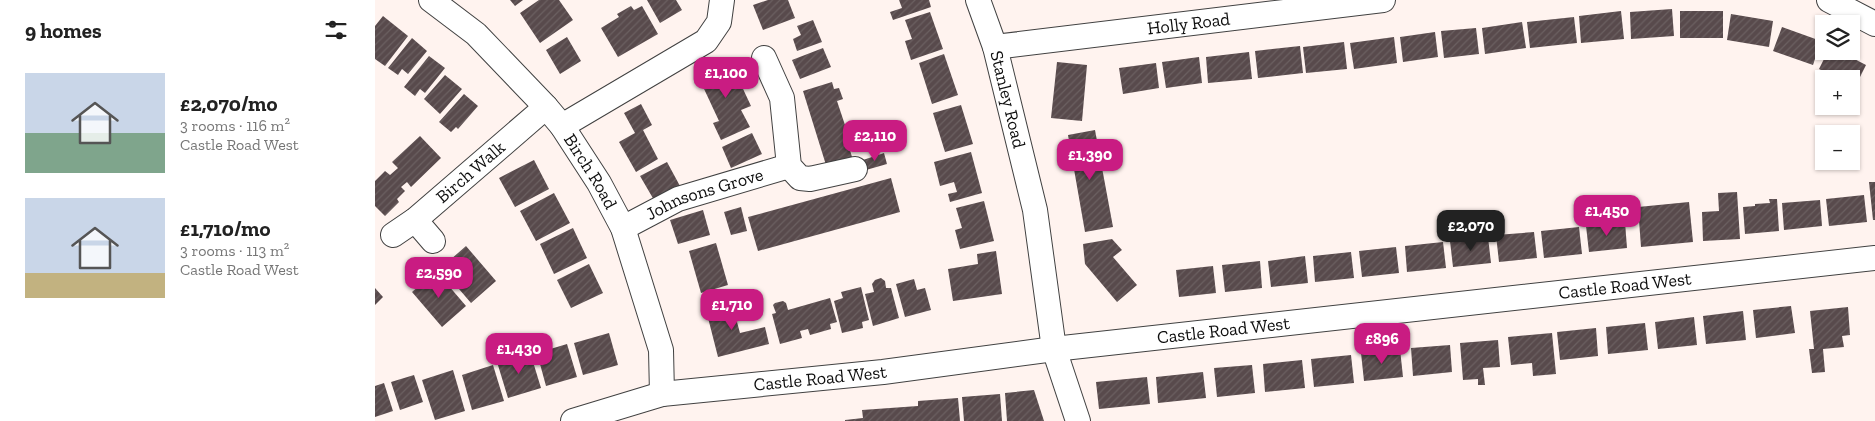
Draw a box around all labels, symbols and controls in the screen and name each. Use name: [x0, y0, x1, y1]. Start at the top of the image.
street label: Holly Road: [1146, 8, 1231, 39]
map controls: [1815, 15, 1860, 170]
button: layers: [1815, 15, 1860, 60]
icon: filters: [322, 16, 350, 44]
text: 9 homes: [25, 18, 102, 43]
street label: Stanley Road: [985, 48, 1030, 151]
pin: £1,100: [685, 56, 767, 99]
text: £1,100: [705, 63, 747, 82]
button: +: [1815, 70, 1860, 115]
text: £2,070/mo: [180, 91, 277, 116]
icon: home: [65, 93, 125, 153]
text: 3 rooms · 116 m²: [180, 116, 290, 135]
pin: £2,110: [834, 120, 916, 162]
button: −: [1815, 125, 1860, 170]
text: £2,110: [854, 126, 896, 145]
street label: Birch Road: [559, 130, 622, 213]
text: Castle Road West: [180, 135, 299, 154]
street label: Birch Walk: [432, 136, 510, 208]
pin: £1,390: [1049, 138, 1131, 181]
text: £1,390: [1068, 145, 1112, 164]
street label: Johnsons Grove: [642, 163, 766, 225]
pin: £1,450: [1566, 194, 1648, 237]
text: £1,450: [1585, 201, 1629, 220]
pin: £2,070: [1430, 210, 1512, 252]
text: £1,710/mo: [180, 216, 270, 241]
text: £2,070: [1448, 216, 1494, 235]
icon: home: [65, 218, 125, 278]
text: 3 rooms · 113 m²: [180, 241, 289, 260]
pin: £2,590: [398, 256, 480, 299]
text: Castle Road West: [180, 260, 299, 279]
text: £2,590: [416, 263, 462, 282]
street label: Castle Road West: [1557, 267, 1693, 304]
pin: £1,710: [691, 288, 773, 331]
text: £1,710: [711, 295, 753, 314]
street label: Castle Road West: [1156, 312, 1291, 349]
pin: £896: [1352, 322, 1412, 365]
text: £896: [1365, 329, 1399, 348]
pin: £1,430: [478, 332, 560, 375]
text: £1,430: [497, 339, 541, 358]
street label: Castle Road West: [753, 361, 888, 396]

